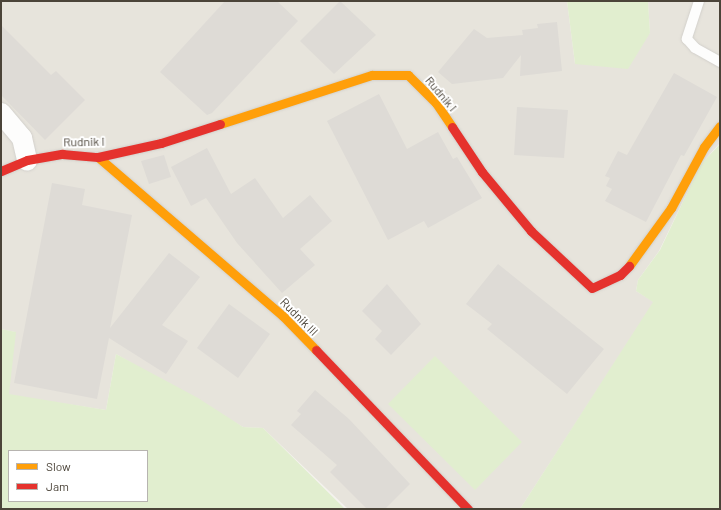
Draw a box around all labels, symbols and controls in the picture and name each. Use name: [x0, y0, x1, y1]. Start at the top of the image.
street label: Rudnik I: [422, 74, 460, 114]
street label: Rudnik I: [63, 134, 105, 150]
street label: Rudnik III: [277, 295, 321, 339]
legend: [8, 450, 148, 502]
text: Slow: [46, 459, 71, 473]
text: Jam: [46, 479, 69, 493]

